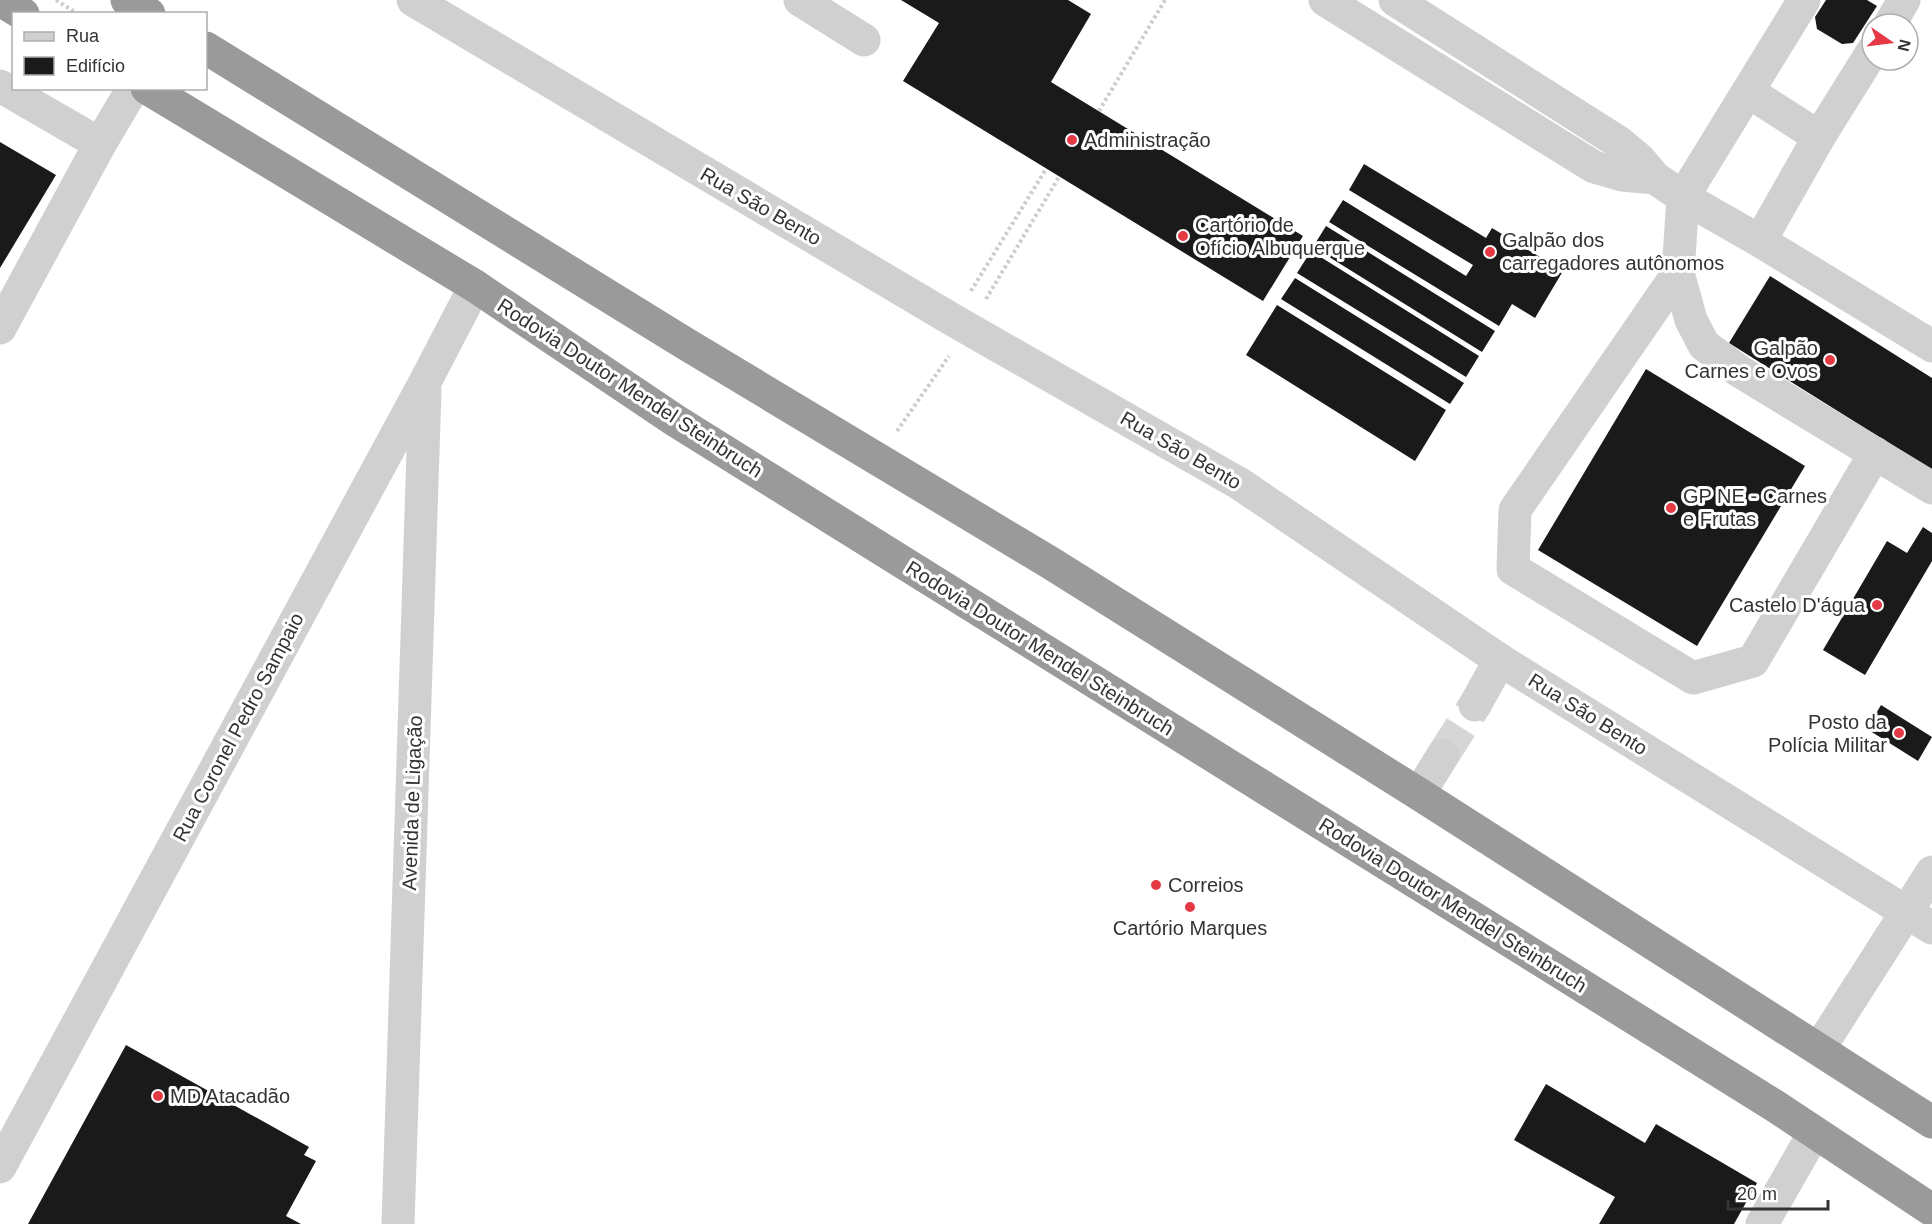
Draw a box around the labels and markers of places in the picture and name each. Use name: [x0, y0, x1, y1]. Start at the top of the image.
place label: Administração: [1084, 129, 1211, 151]
marker: Administração: [1065, 133, 1079, 147]
place label: Cartório de Ofício Albuquerque: [1195, 214, 1365, 259]
marker: Cartório de Ofício Albuquerque: [1176, 229, 1190, 243]
place label: Galpão dos carregadores autônomos: [1502, 229, 1724, 274]
marker: Galpão dos carregadores autônomos: [1483, 245, 1497, 259]
place label: Galpão Carnes e Ovos: [1685, 337, 1818, 382]
marker: Galpão Carnes e Ovos: [1823, 353, 1837, 367]
place label: GP NE - Carnes e Frutas: [1683, 485, 1827, 530]
marker: GP NE - Carnes e Frutas: [1664, 501, 1678, 515]
place label: Castelo D'água: [1729, 594, 1866, 616]
marker: Castelo D'água: [1870, 598, 1884, 612]
place label: Posto da Polícia Militar: [1768, 711, 1888, 756]
marker: Posto da Polícia Militar: [1892, 726, 1906, 740]
place label: Correios: [1168, 874, 1244, 896]
marker: Correios: [1149, 878, 1163, 892]
marker: Cartório Marques: [1183, 900, 1197, 914]
place label: Cartório Marques: [1113, 917, 1267, 939]
place label: MD Atacadão: [170, 1085, 290, 1107]
marker: MD Atacadão: [151, 1089, 165, 1103]

